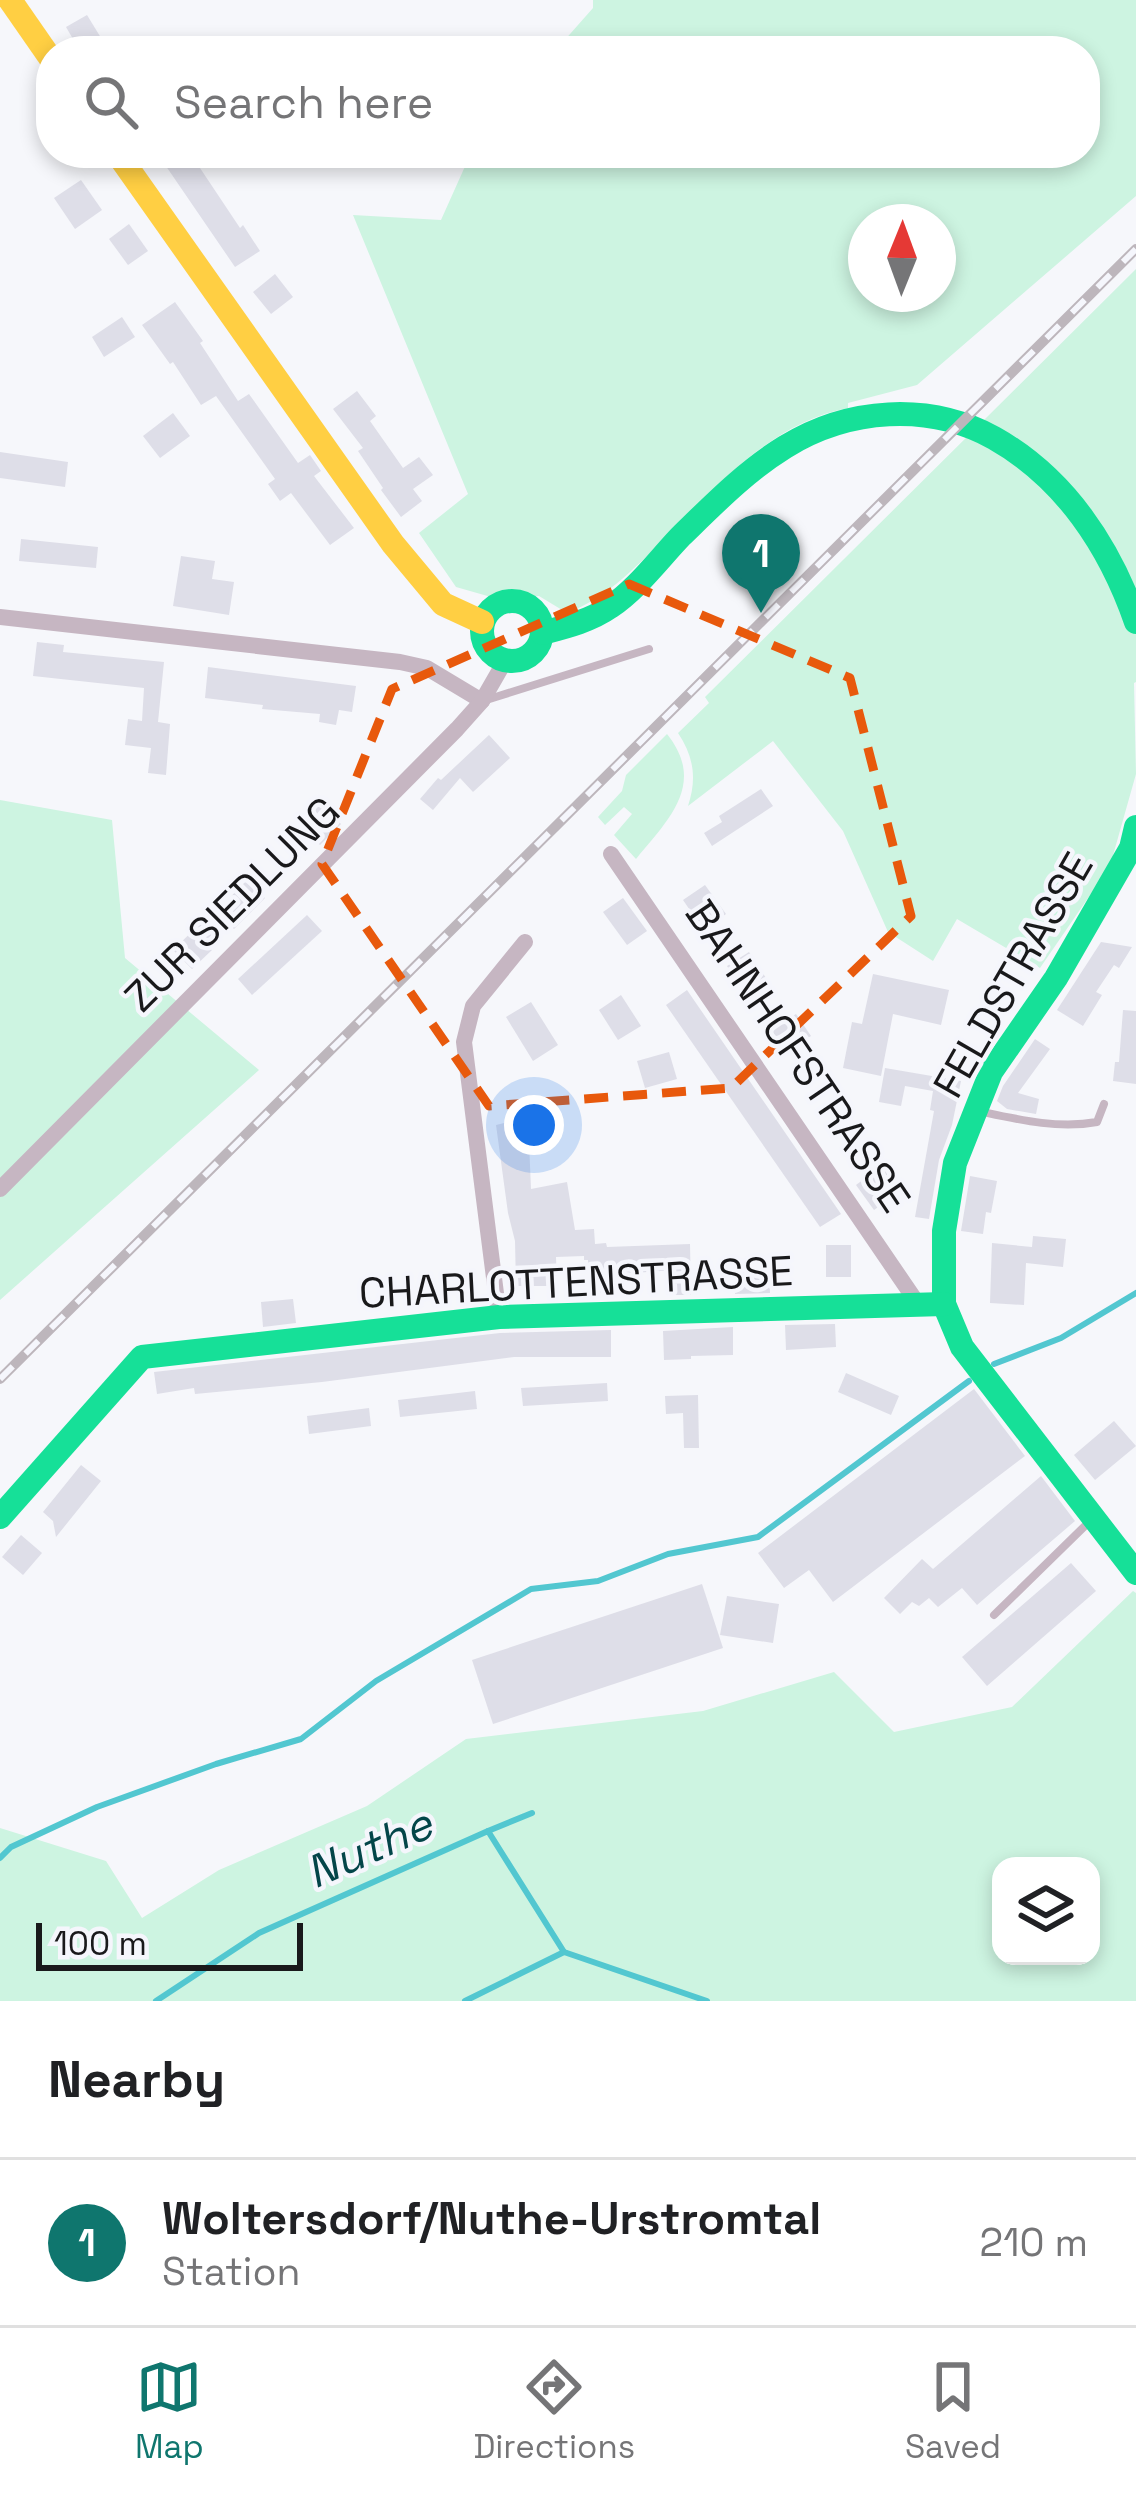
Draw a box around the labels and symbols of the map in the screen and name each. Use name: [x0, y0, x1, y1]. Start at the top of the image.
north arrow: [848, 204, 956, 312]
pin: 1: [722, 514, 800, 613]
street label: ZUR SIEDLUNG: [113, 785, 351, 1023]
street label: FELDSTRASSE: [921, 843, 1105, 1107]
street label: BAHNHOFSTRASSE: [674, 890, 922, 1222]
your location: [504, 1095, 564, 1155]
street label: CHARLOTTENSTRASSE: [358, 1244, 794, 1320]
water label: Nuthe: [297, 1794, 442, 1901]
scale bar: [36, 1917, 303, 1970]

